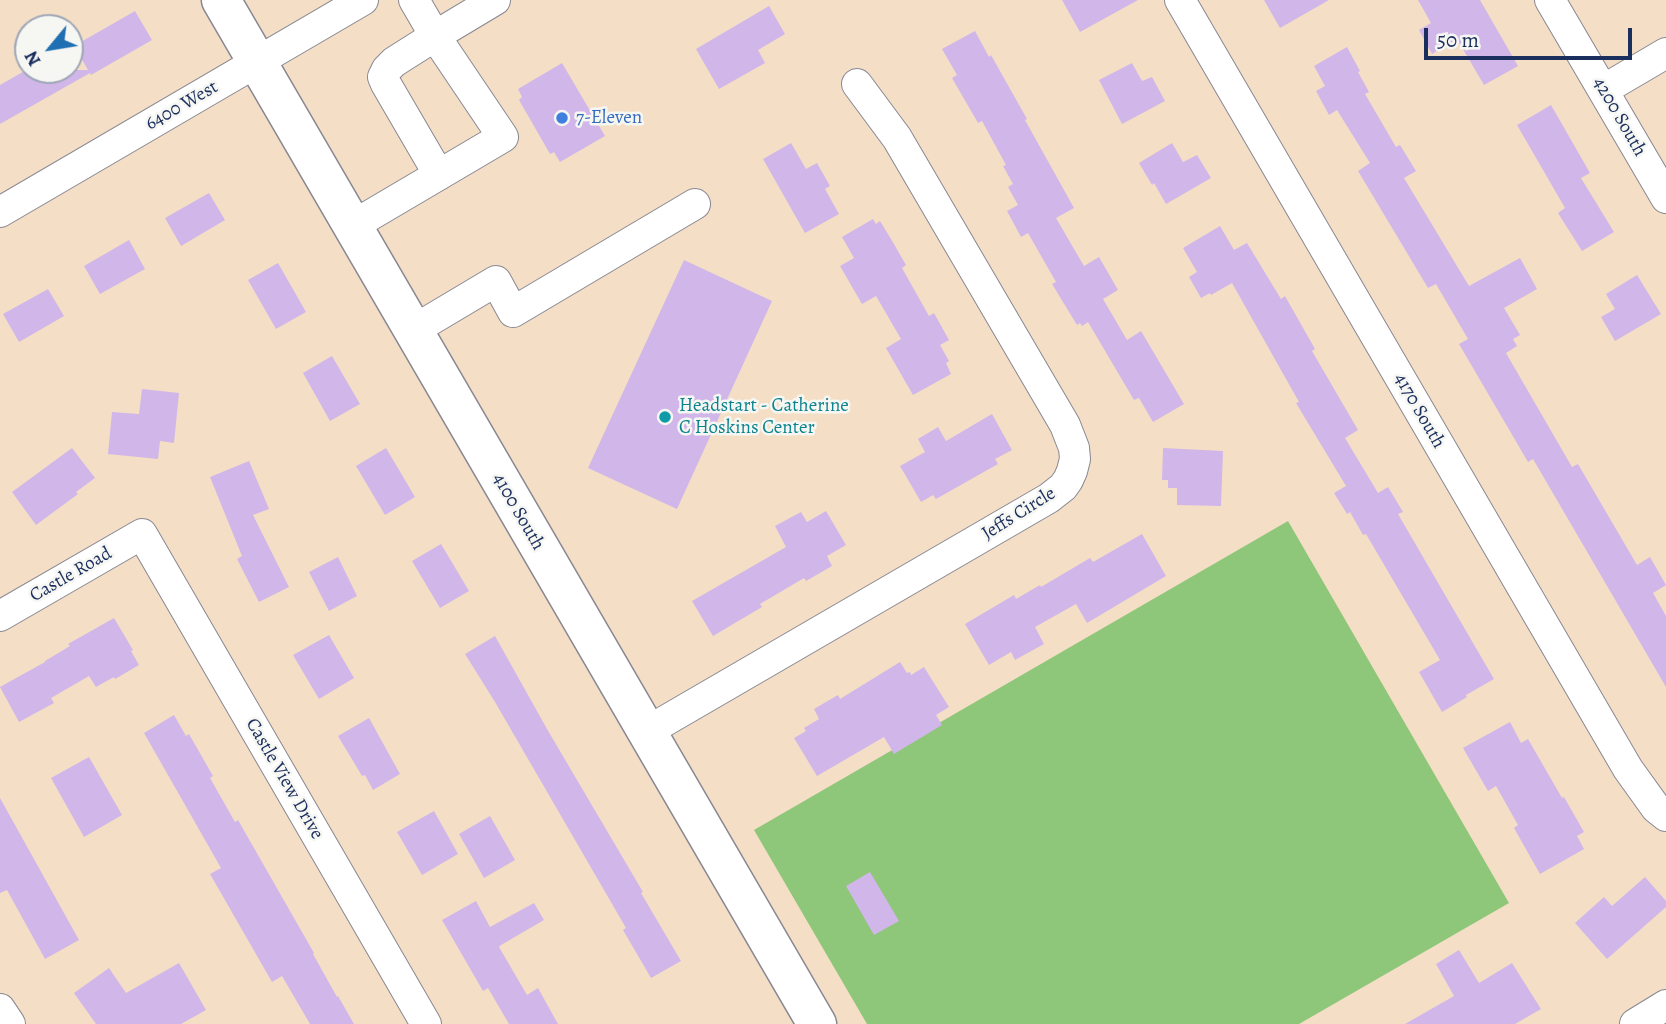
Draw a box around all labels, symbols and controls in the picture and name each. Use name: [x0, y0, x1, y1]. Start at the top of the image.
north arrow: [14, 14, 84, 84]
scale bar: [1428, 14, 1636, 58]
text: 50 m: [1437, 26, 1479, 54]
text: N: [18, 46, 47, 71]
street label: 4200 South: [1587, 73, 1651, 161]
street label: 6400 West: [142, 76, 222, 136]
place label: 7-Eleven: [576, 107, 642, 129]
marker: 7-Eleven: [554, 110, 570, 126]
street label: 4170 South: [1388, 369, 1450, 453]
place label: Headstart - Catherine C Hoskins Center: [679, 395, 849, 439]
marker: Headstart - Catherine C Hoskins Center: [657, 409, 673, 425]
street label: 4100 South: [487, 470, 549, 554]
street label: Jeffs Circle: [978, 482, 1060, 546]
street label: Castle Road: [26, 542, 116, 608]
street label: Castle View Drive: [240, 714, 328, 844]

